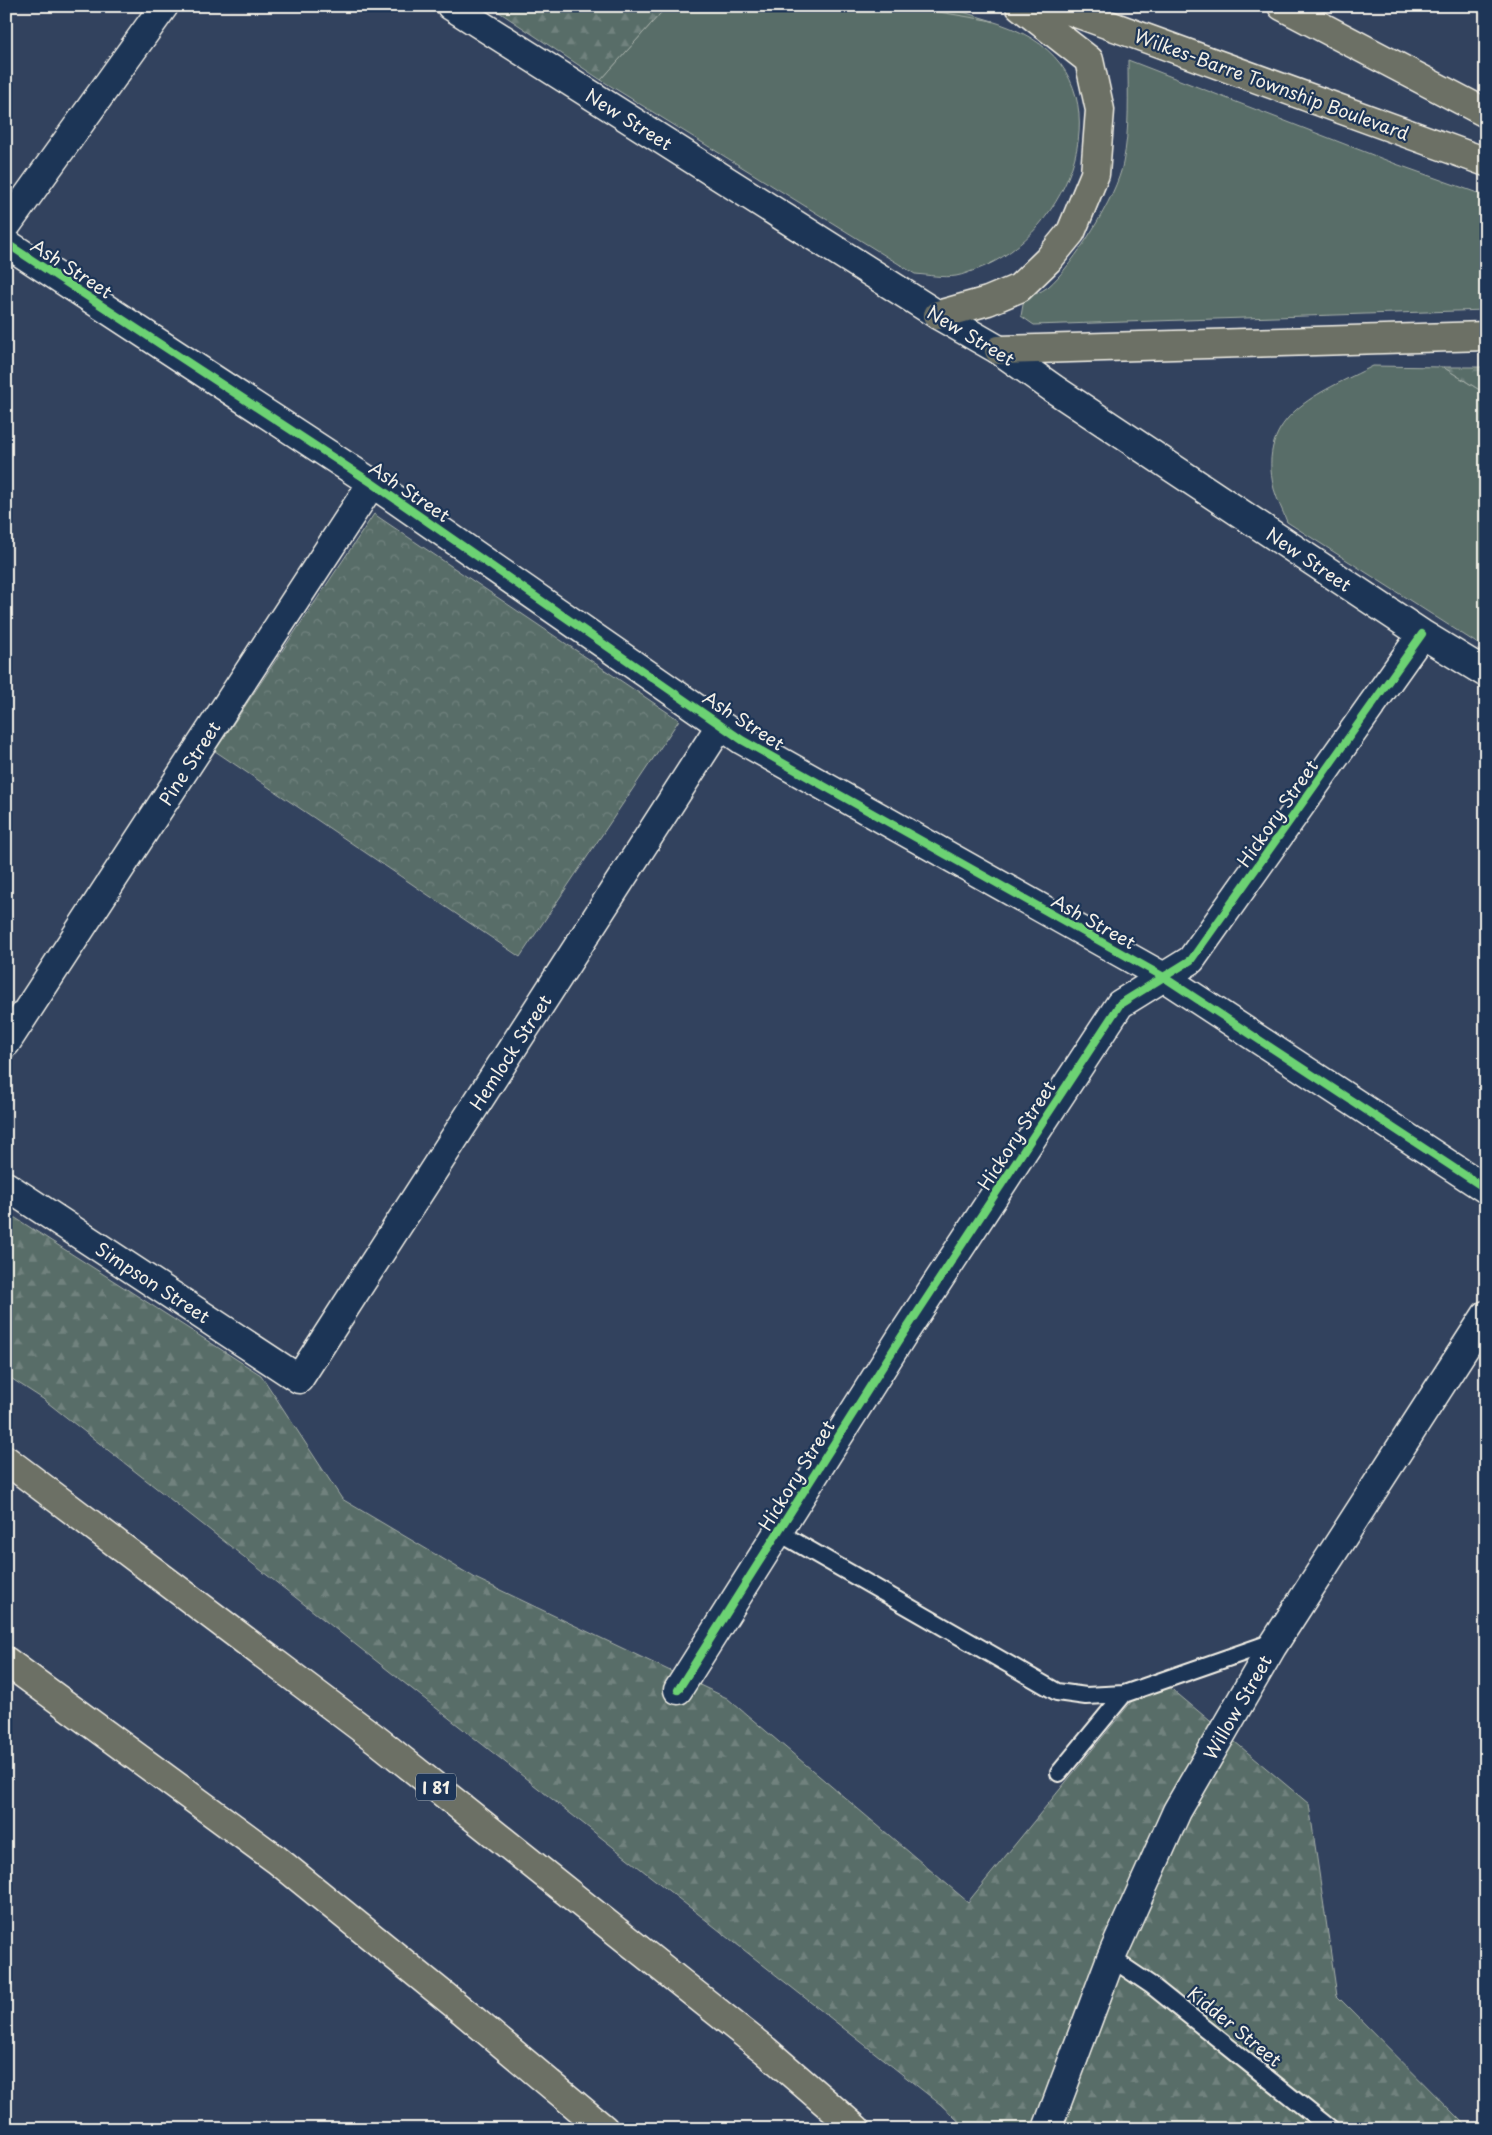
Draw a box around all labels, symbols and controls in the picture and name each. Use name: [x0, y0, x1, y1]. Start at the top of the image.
street label: Wilkes-Barre Township Boulevard: [1131, 22, 1413, 146]
street label: New Street: [580, 82, 678, 156]
street label: Ash Street: [26, 232, 118, 304]
street label: New Street: [922, 298, 1020, 372]
street label: Ash Street: [364, 454, 456, 528]
street label: New Street: [1261, 520, 1357, 598]
street label: Ash Street: [698, 684, 790, 756]
street label: Pine Street: [152, 715, 226, 811]
street label: Hickory Street: [1230, 754, 1324, 872]
street label: Ash Street: [1047, 887, 1141, 955]
street label: Hemlock Street: [462, 989, 558, 1115]
street label: Hickory Street: [970, 1075, 1062, 1195]
street label: Simpson Street: [90, 1235, 216, 1329]
street label: Hickory Street: [751, 1415, 841, 1535]
street label: Willow Street: [1196, 1650, 1278, 1764]
road number: I 81: [416, 1774, 456, 1800]
street label: Kidder Street: [1182, 1979, 1288, 2073]

